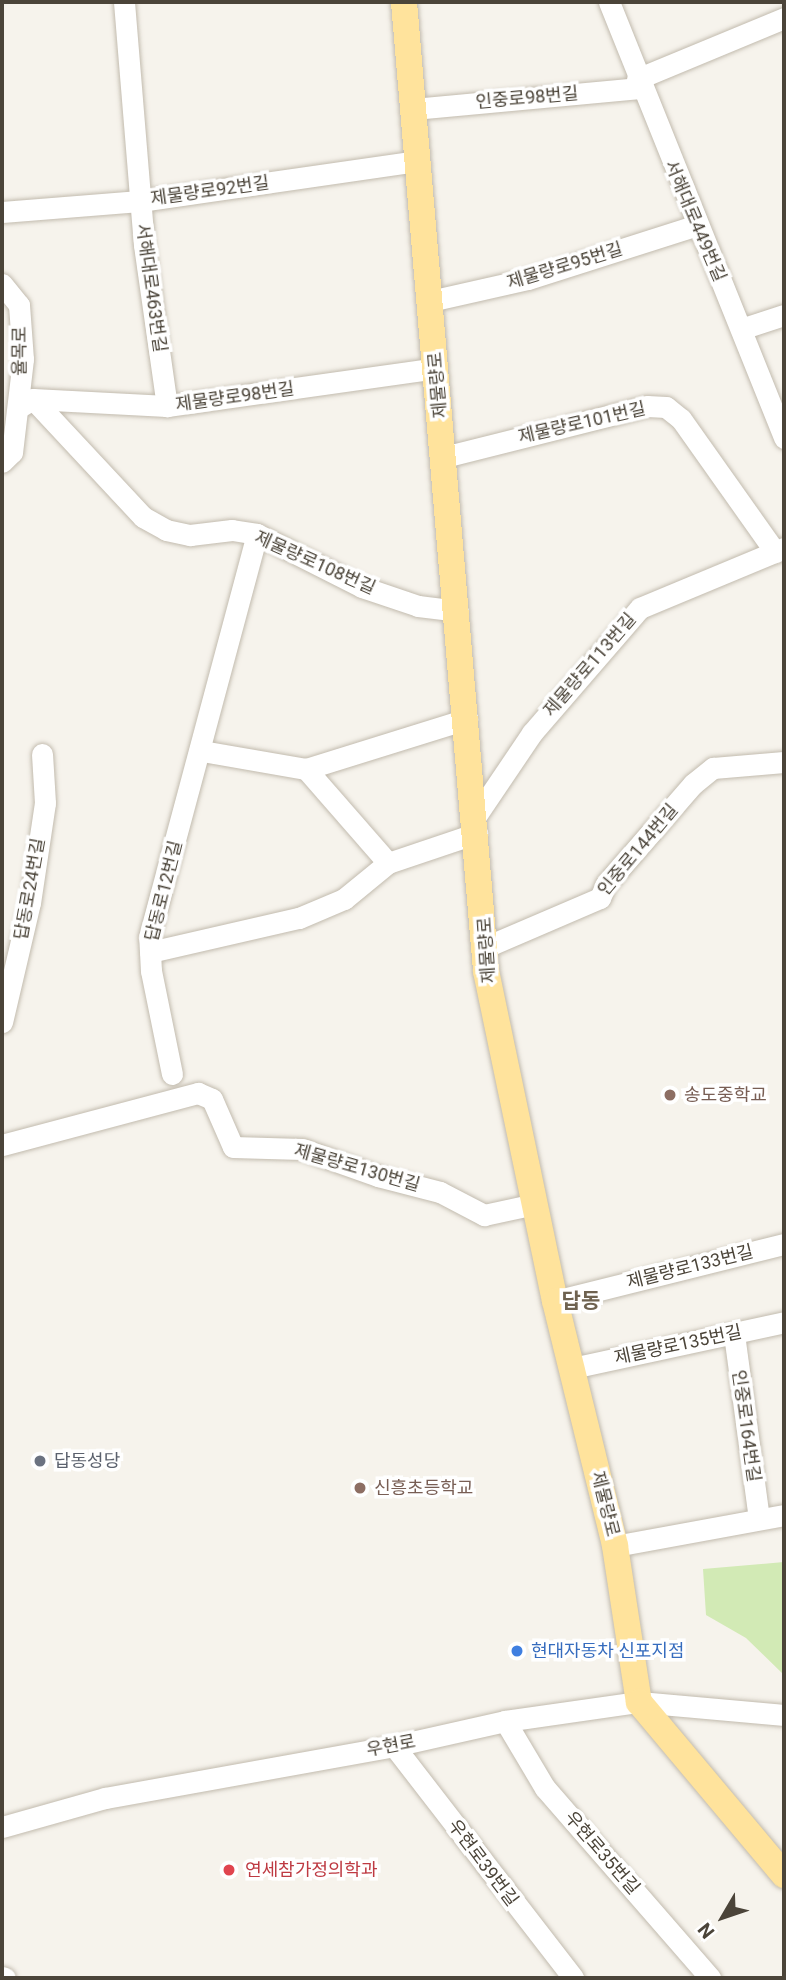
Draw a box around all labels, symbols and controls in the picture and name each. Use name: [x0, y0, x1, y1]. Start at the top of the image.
street label: 인중로98번길: [475, 83, 579, 113]
street label: 서해대로449번길: [660, 157, 730, 285]
street label: 제물량로92번길: [149, 172, 271, 210]
street label: 서해대로463번길: [131, 222, 171, 354]
street label: 제물량로95번길: [505, 238, 625, 294]
street label: 율목로: [9, 326, 31, 376]
street label: 제물량로: [424, 351, 452, 419]
street label: 제물량로98번길: [174, 378, 296, 416]
street label: 제물량로101번길: [516, 398, 648, 448]
street label: 제물량로108번길: [251, 527, 379, 599]
street label: 제물량로113번길: [539, 609, 641, 721]
street label: 인중로144번길: [593, 800, 683, 900]
street label: 답동로24번길: [10, 836, 50, 942]
street label: 답동로12번길: [141, 838, 187, 944]
street label: 제물량로: [474, 916, 500, 984]
place label: 송도중학교: [684, 1084, 767, 1106]
marker: 송도중학교: [662, 1087, 678, 1103]
street label: 제물량로130번길: [292, 1140, 422, 1196]
street label: 제물량로133번길: [624, 1241, 756, 1293]
district label: 답동: [562, 1288, 600, 1314]
street label: 제물량로135번길: [612, 1321, 744, 1369]
street label: 인중로164번길: [727, 1368, 765, 1484]
place label: 답동성당: [54, 1450, 120, 1472]
marker: 답동성당: [32, 1453, 48, 1469]
street label: 제물량로: [587, 1469, 623, 1539]
place label: 신흥초등학교: [374, 1477, 473, 1499]
marker: 신흥초등학교: [352, 1480, 368, 1496]
place label: 현대자동차 신포지점: [531, 1640, 685, 1662]
marker: 현대자동차 신포지점: [509, 1643, 525, 1659]
street label: 우현로: [365, 1731, 417, 1761]
street label: 우현로35번길: [560, 1807, 644, 1899]
street label: 우현로39번길: [443, 1815, 523, 1911]
place label: 연세참가정의학과: [245, 1859, 377, 1881]
marker: 연세참가정의학과: [219, 1860, 239, 1880]
north arrow: [688, 1882, 758, 1952]
text: N: [693, 1918, 719, 1943]

